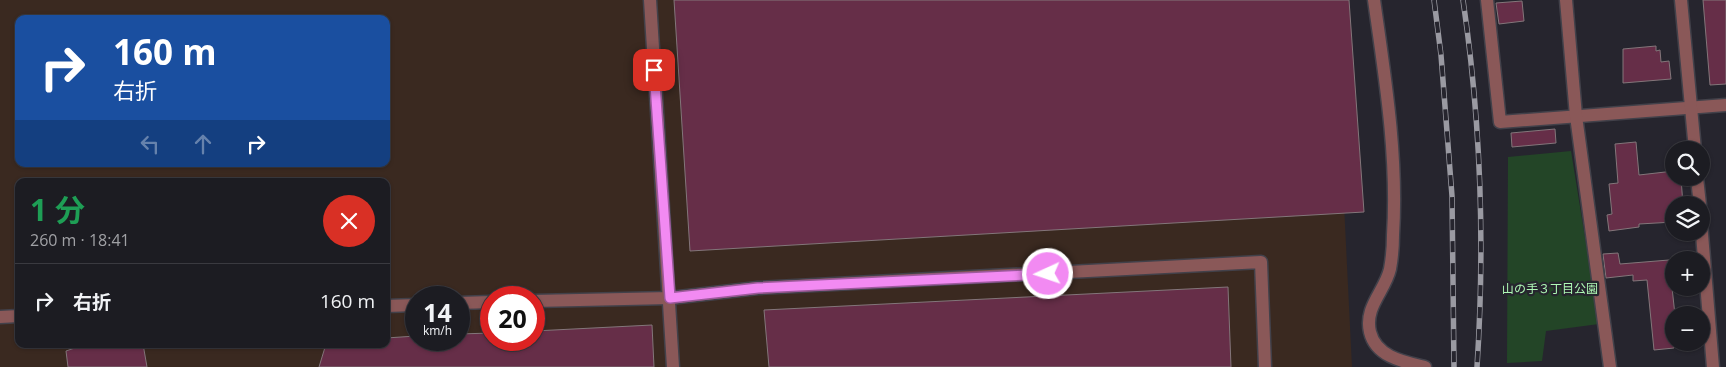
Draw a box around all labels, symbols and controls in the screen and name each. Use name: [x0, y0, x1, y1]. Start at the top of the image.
text: 160 m: [113, 28, 217, 75]
icon: right: [30, 35, 95, 100]
pin: [633, 49, 675, 91]
icon: arrive: [640, 56, 668, 84]
text: 右折: [113, 75, 157, 105]
icon: left: [136, 130, 164, 158]
icon: ahead: [189, 130, 217, 158]
icon: right: [242, 130, 270, 158]
map controls: [1665, 141, 1710, 351]
button: search: [1665, 141, 1710, 186]
text: 1 分: [30, 189, 85, 230]
button: close: [323, 195, 375, 247]
button: layers: [1665, 196, 1710, 241]
text: 260 m · 18:41: [30, 229, 130, 251]
position arrow: [1021, 247, 1073, 299]
button: +: [1665, 251, 1710, 296]
park label: 山の手３丁目公園: [1502, 280, 1598, 297]
speed limit sign: 20: [480, 286, 545, 351]
icon: right: [30, 287, 58, 315]
text: 160 m: [320, 288, 375, 314]
text: 右折: [73, 289, 111, 315]
text: 14: [423, 295, 452, 329]
button: −: [1665, 306, 1710, 351]
text: km/h: [423, 322, 452, 339]

